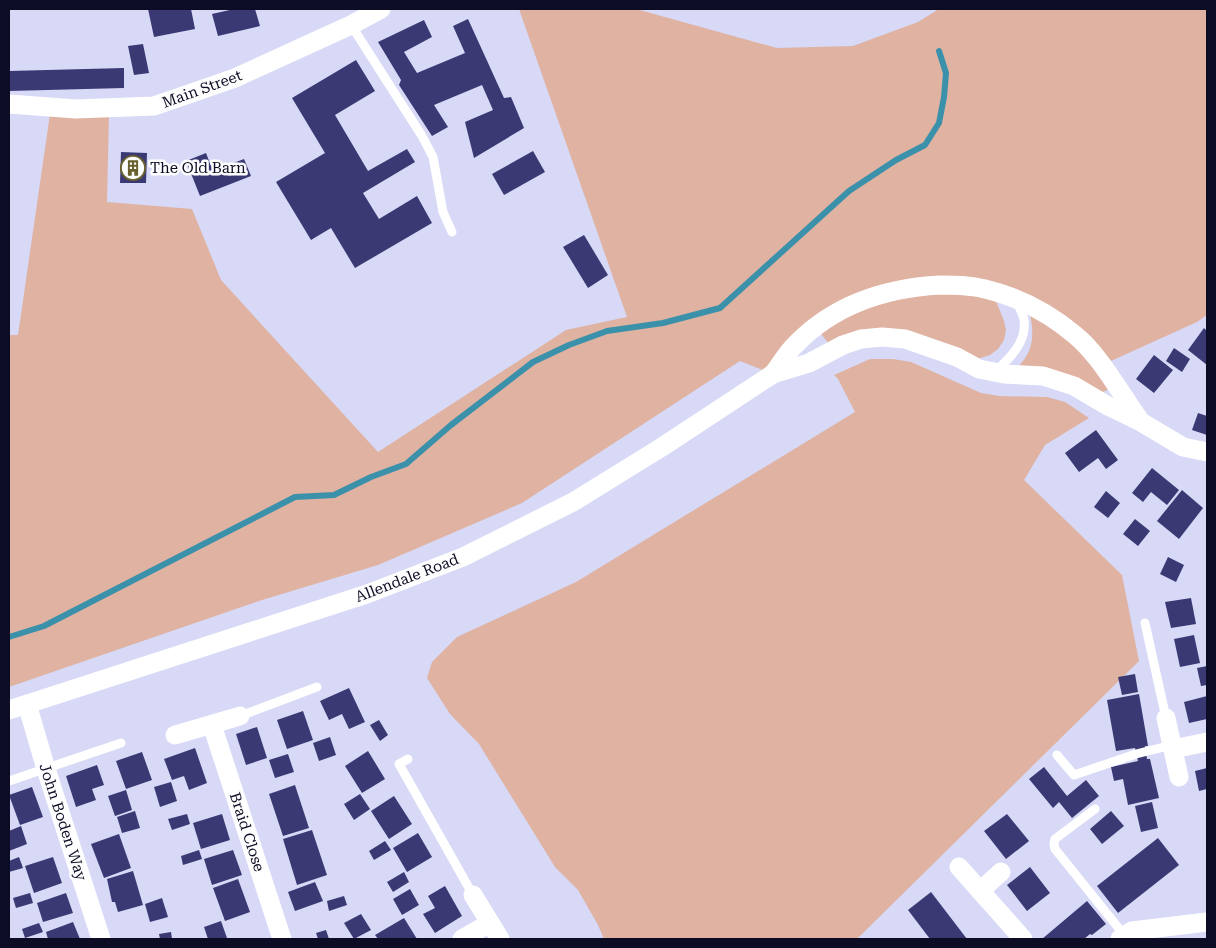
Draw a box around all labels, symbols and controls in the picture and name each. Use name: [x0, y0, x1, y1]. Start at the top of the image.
street label: Main Street: [160, 66, 245, 112]
building icon: The Old Barn: [120, 155, 146, 181]
place label: The Old Barn: [150, 159, 246, 177]
street label: Allendale Road: [353, 550, 462, 606]
street label: John Boden Way: [36, 761, 91, 883]
street label: Braid Close: [226, 790, 268, 874]

